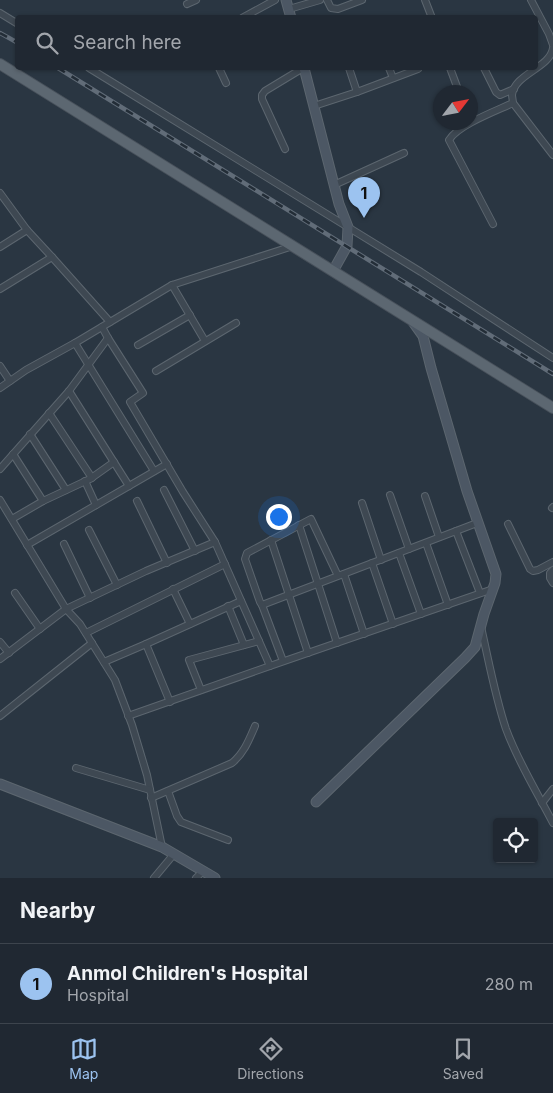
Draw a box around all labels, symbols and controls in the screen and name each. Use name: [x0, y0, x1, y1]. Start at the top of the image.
search box: [15, 15, 538, 70]
icon: search: [33, 29, 61, 57]
text: Search here: [73, 31, 182, 54]
north arrow: [433, 85, 478, 130]
pin: 1: [348, 177, 380, 218]
your location: [266, 504, 292, 530]
map controls: [493, 818, 538, 863]
button: locate: [493, 818, 538, 863]
text: Nearby: [20, 898, 95, 923]
text: Anmol Children's Hospital: [67, 962, 308, 985]
text: 1: [33, 974, 39, 994]
text: 280 m: [485, 974, 533, 994]
text: Hospital: [67, 985, 129, 1005]
tab: Map: [69, 1035, 98, 1082]
tab: Directions: [237, 1035, 304, 1082]
tab: Saved: [443, 1035, 484, 1082]

